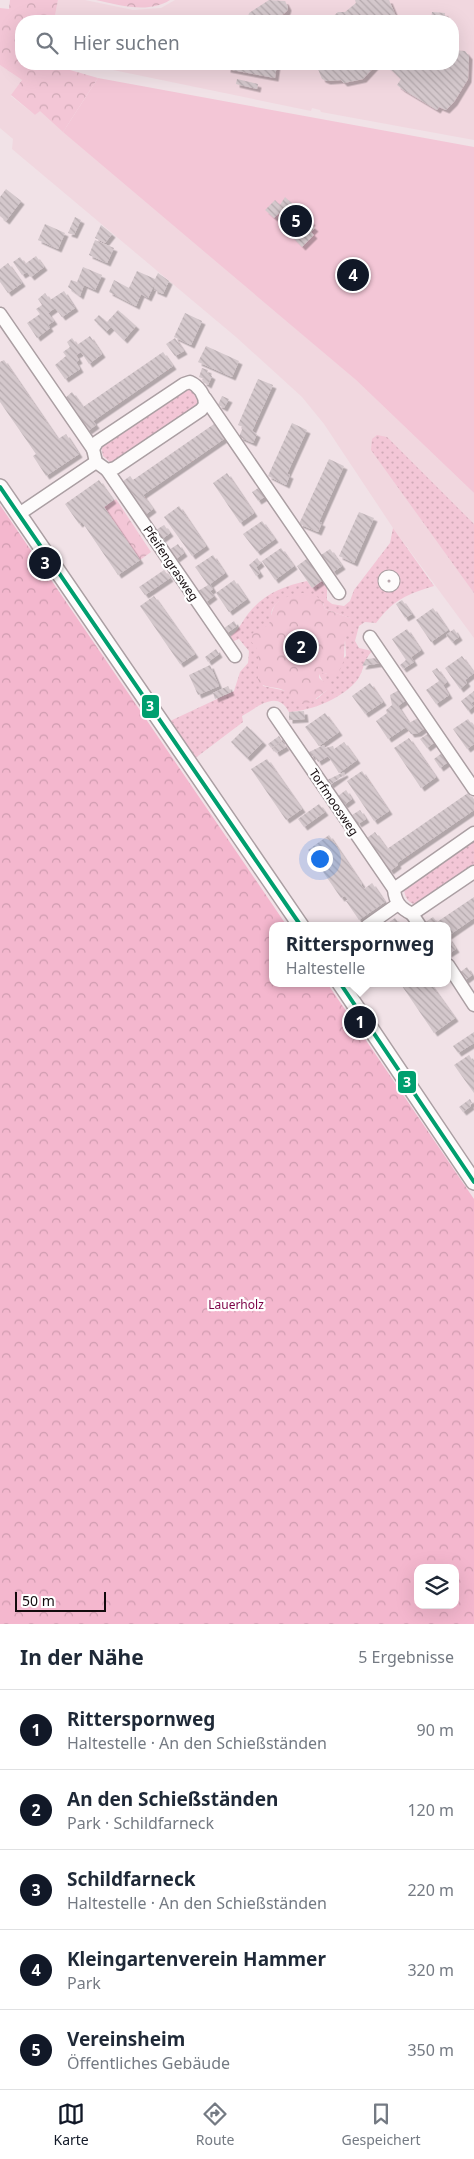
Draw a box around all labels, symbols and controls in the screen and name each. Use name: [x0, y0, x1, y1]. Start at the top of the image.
search box: [15, 15, 459, 70]
icon: search: [33, 29, 61, 57]
text: Hier suchen: [73, 30, 180, 56]
pin: 5: [280, 202, 312, 240]
pin: 4: [337, 256, 369, 294]
street label: Pfeifengrasweg: [139, 522, 203, 604]
pin: 3: [29, 544, 61, 582]
pin: 2: [285, 628, 317, 666]
line badge: 3: [141, 694, 160, 719]
text: 3: [146, 696, 154, 715]
street label: Torfmoosweg: [305, 765, 363, 839]
your location: [307, 846, 333, 872]
popup: [269, 922, 451, 987]
text: Ritterspornweg: [286, 931, 434, 957]
text: Haltestelle: [286, 957, 365, 979]
pin: 1: [344, 1003, 376, 1041]
line badge: 3: [397, 1070, 417, 1094]
text: 3: [403, 1072, 411, 1091]
park label: Lauerholz: [208, 1296, 264, 1313]
map controls: [414, 1564, 459, 1609]
button: layers: [414, 1564, 459, 1609]
scale bar: [15, 1589, 106, 1612]
text: 50 m: [22, 1591, 55, 1610]
text: In der Nähe: [20, 1643, 144, 1671]
text: 5 Ergebnisse: [358, 1646, 454, 1668]
text: Ritterspornweg: [67, 1706, 215, 1732]
text: 1: [31, 1719, 41, 1741]
text: 90 m: [417, 1719, 454, 1741]
text: Haltestelle · An den Schießständen: [67, 1732, 327, 1754]
text: An den Schießständen: [67, 1786, 278, 1812]
text: 2: [31, 1799, 41, 1821]
text: 120 m: [407, 1799, 454, 1821]
text: Park · Schildfarneck: [67, 1812, 214, 1834]
text: Schildfarneck: [67, 1866, 195, 1892]
text: 3: [31, 1879, 41, 1901]
text: 220 m: [407, 1879, 454, 1901]
text: Haltestelle · An den Schießständen: [67, 1892, 327, 1914]
text: Kleingartenverein Hammer: [67, 1946, 326, 1972]
text: 4: [31, 1959, 41, 1981]
text: 320 m: [407, 1959, 454, 1981]
text: Park: [67, 1972, 101, 1994]
text: Vereinsheim: [67, 2026, 185, 2052]
text: 5: [31, 2039, 41, 2061]
text: 350 m: [407, 2039, 454, 2061]
text: Öffentliches Gebäude: [67, 2052, 230, 2074]
tab: Karte: [53, 2100, 89, 2149]
tab: Route: [196, 2100, 235, 2149]
tab: Gespeichert: [341, 2100, 421, 2149]

